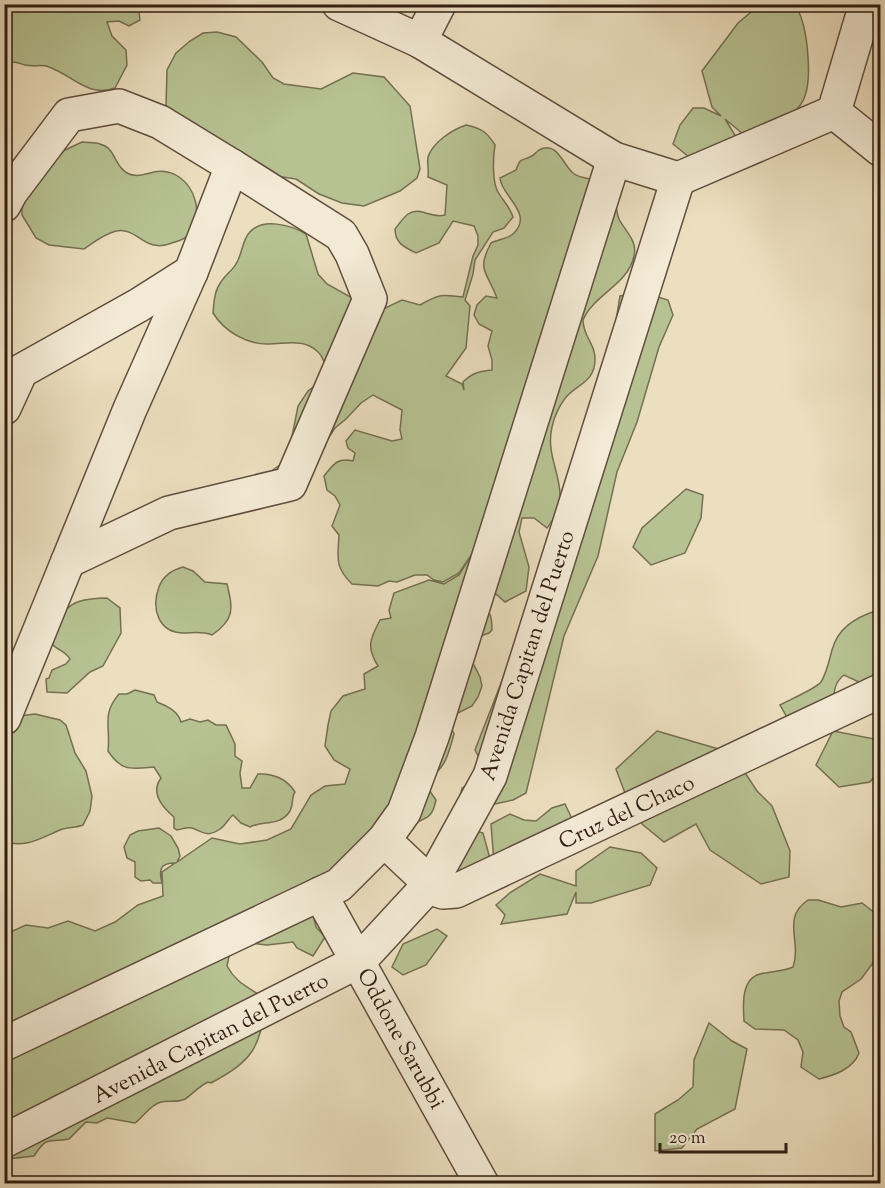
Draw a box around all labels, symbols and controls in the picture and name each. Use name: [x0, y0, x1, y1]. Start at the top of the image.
street label: Avenida Capitan del Puerto: [473, 527, 584, 785]
street label: Cruz del Chaco: [554, 768, 701, 859]
street label: Oddone Sarubbi: [347, 963, 451, 1116]
street label: Avenida Capitan del Puerto: [88, 966, 335, 1113]
scale bar: [660, 1116, 786, 1154]
text: 20 m: [669, 1126, 706, 1152]

